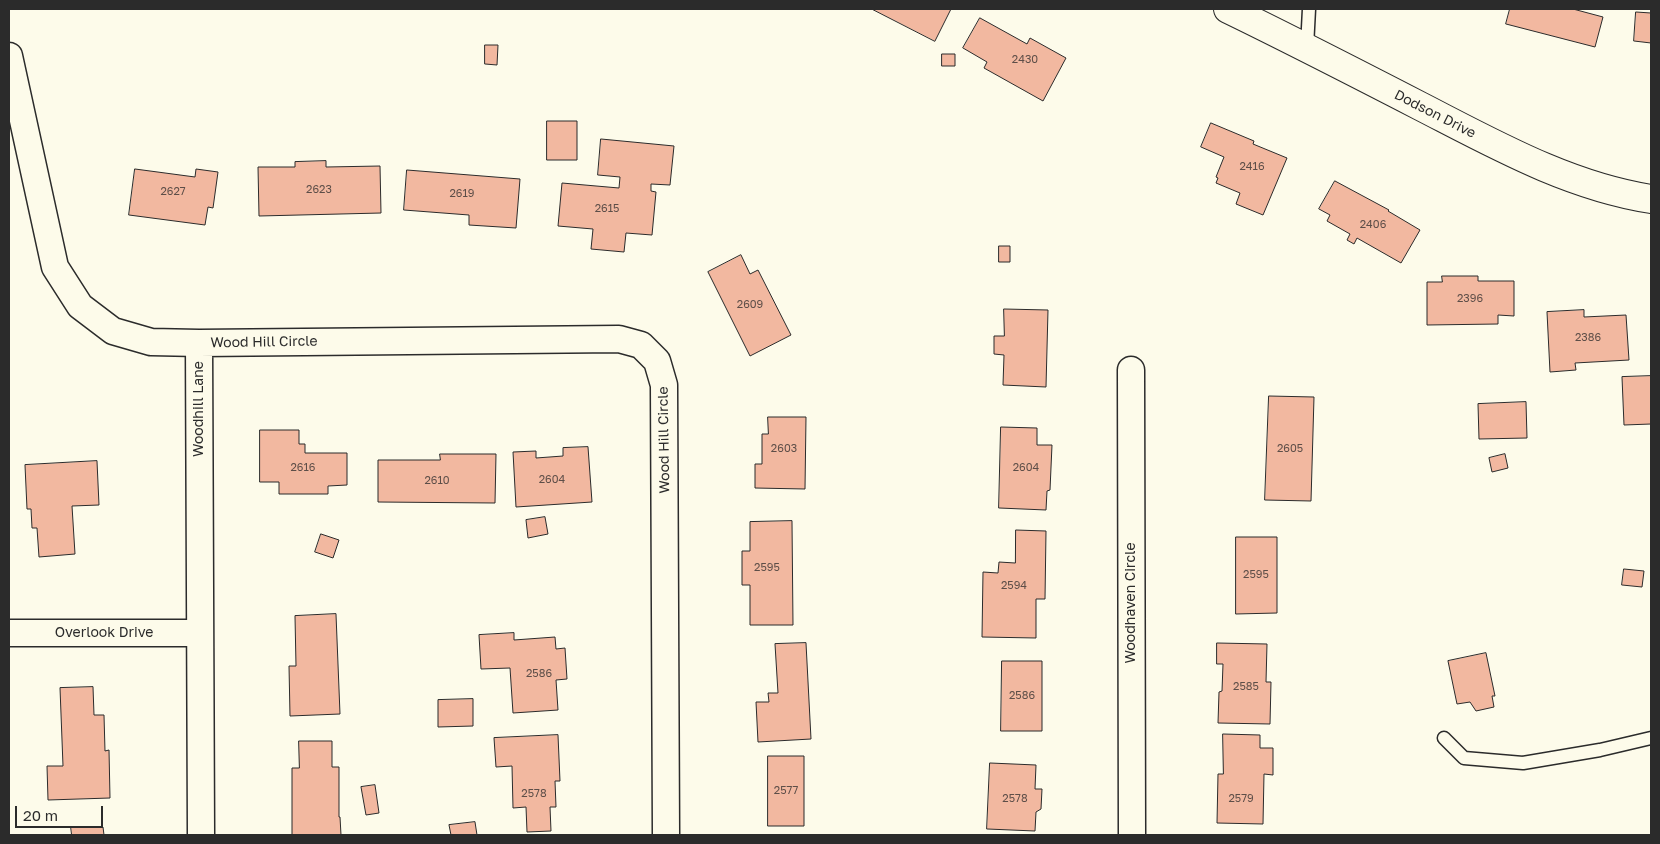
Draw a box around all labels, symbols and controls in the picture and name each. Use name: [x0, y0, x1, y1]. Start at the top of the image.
house number: 2430: [1012, 53, 1038, 67]
street label: Dodson Drive: [1391, 86, 1479, 142]
house number: 2416: [1239, 160, 1265, 174]
house number: 2623: [306, 183, 332, 197]
house number: 2627: [160, 185, 186, 199]
house number: 2619: [449, 187, 475, 201]
house number: 2615: [595, 202, 619, 216]
house number: 2406: [1360, 218, 1386, 232]
house number: 2396: [1457, 292, 1483, 306]
house number: 2609: [737, 298, 763, 312]
house number: 2386: [1575, 331, 1601, 345]
street label: Wood Hill Circle: [210, 333, 318, 351]
street label: Woodhill Lane: [191, 361, 207, 457]
street label: Wood Hill Circle: [655, 386, 673, 494]
house number: 2603: [771, 442, 797, 456]
house number: 2605: [1277, 442, 1303, 456]
house number: 2616: [290, 461, 316, 475]
house number: 2604: [1013, 461, 1039, 475]
house number: 2604: [539, 473, 565, 487]
house number: 2610: [424, 474, 450, 488]
street label: Woodhaven Circle: [1123, 542, 1139, 664]
house number: 2595: [754, 561, 780, 575]
house number: 2595: [1243, 568, 1269, 582]
house number: 2594: [1001, 579, 1027, 593]
street label: Overlook Drive: [55, 625, 153, 641]
house number: 2586: [526, 667, 552, 681]
house number: 2585: [1233, 680, 1259, 694]
house number: 2586: [1009, 689, 1035, 703]
house number: 2577: [774, 784, 798, 798]
house number: 2578: [521, 787, 547, 801]
house number: 2578: [1002, 792, 1028, 806]
house number: 2579: [1228, 792, 1254, 806]
scale bar: [18, 796, 105, 828]
text: 20 m: [23, 806, 58, 824]

